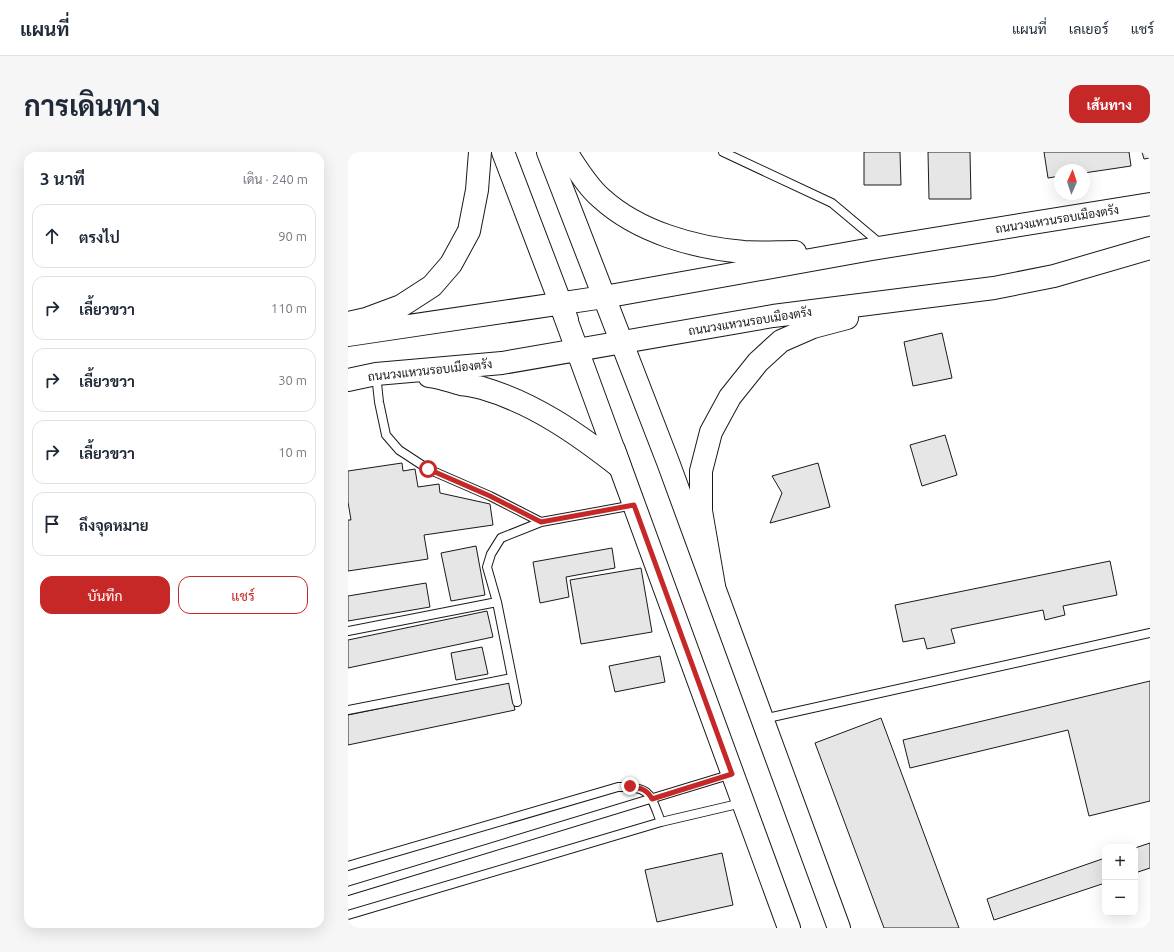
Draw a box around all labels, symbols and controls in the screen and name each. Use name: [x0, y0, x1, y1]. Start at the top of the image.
text: แผนที่: [20, 18, 69, 40]
text: แผนที่: [1012, 21, 1047, 37]
text: เลเยอร์: [1069, 21, 1109, 37]
text: แชร์: [1131, 21, 1154, 37]
button: เส้นทาง: [1069, 85, 1150, 123]
text: การเดินทาง: [24, 90, 160, 121]
north arrow: [1054, 164, 1090, 200]
text: 3 นาที: [40, 169, 85, 188]
text: เดิน · 240 m: [243, 172, 308, 186]
street label: ถนนวงแหวนรอบเมืองตรัง: [994, 203, 1120, 235]
icon: ahead: [41, 225, 63, 247]
text: ตรงไป: [79, 229, 120, 246]
text: 90 m: [278, 229, 307, 243]
icon: right: [41, 297, 63, 319]
text: เลี้ยวขวา: [79, 301, 135, 318]
text: 110 m: [271, 301, 307, 315]
street label: ถนนวงแหวนรอบเมืองตรัง: [687, 305, 813, 337]
street label: ถนนวงแหวนรอบเมืองตรัง: [367, 357, 493, 383]
icon: right: [41, 369, 63, 391]
text: เลี้ยวขวา: [79, 373, 135, 390]
text: 30 m: [278, 373, 307, 387]
icon: right: [41, 441, 63, 463]
text: เลี้ยวขวา: [79, 445, 135, 462]
text: 10 m: [278, 445, 307, 459]
route start: [419, 460, 437, 478]
icon: arrive: [41, 513, 63, 535]
text: ถึงจุดหมาย: [79, 517, 149, 534]
button: บันทึก: [40, 576, 170, 614]
button: แชร์: [178, 576, 308, 614]
route end: [621, 777, 639, 795]
map controls: [1102, 844, 1138, 916]
button: +: [1102, 844, 1138, 880]
button: −: [1102, 880, 1138, 916]

